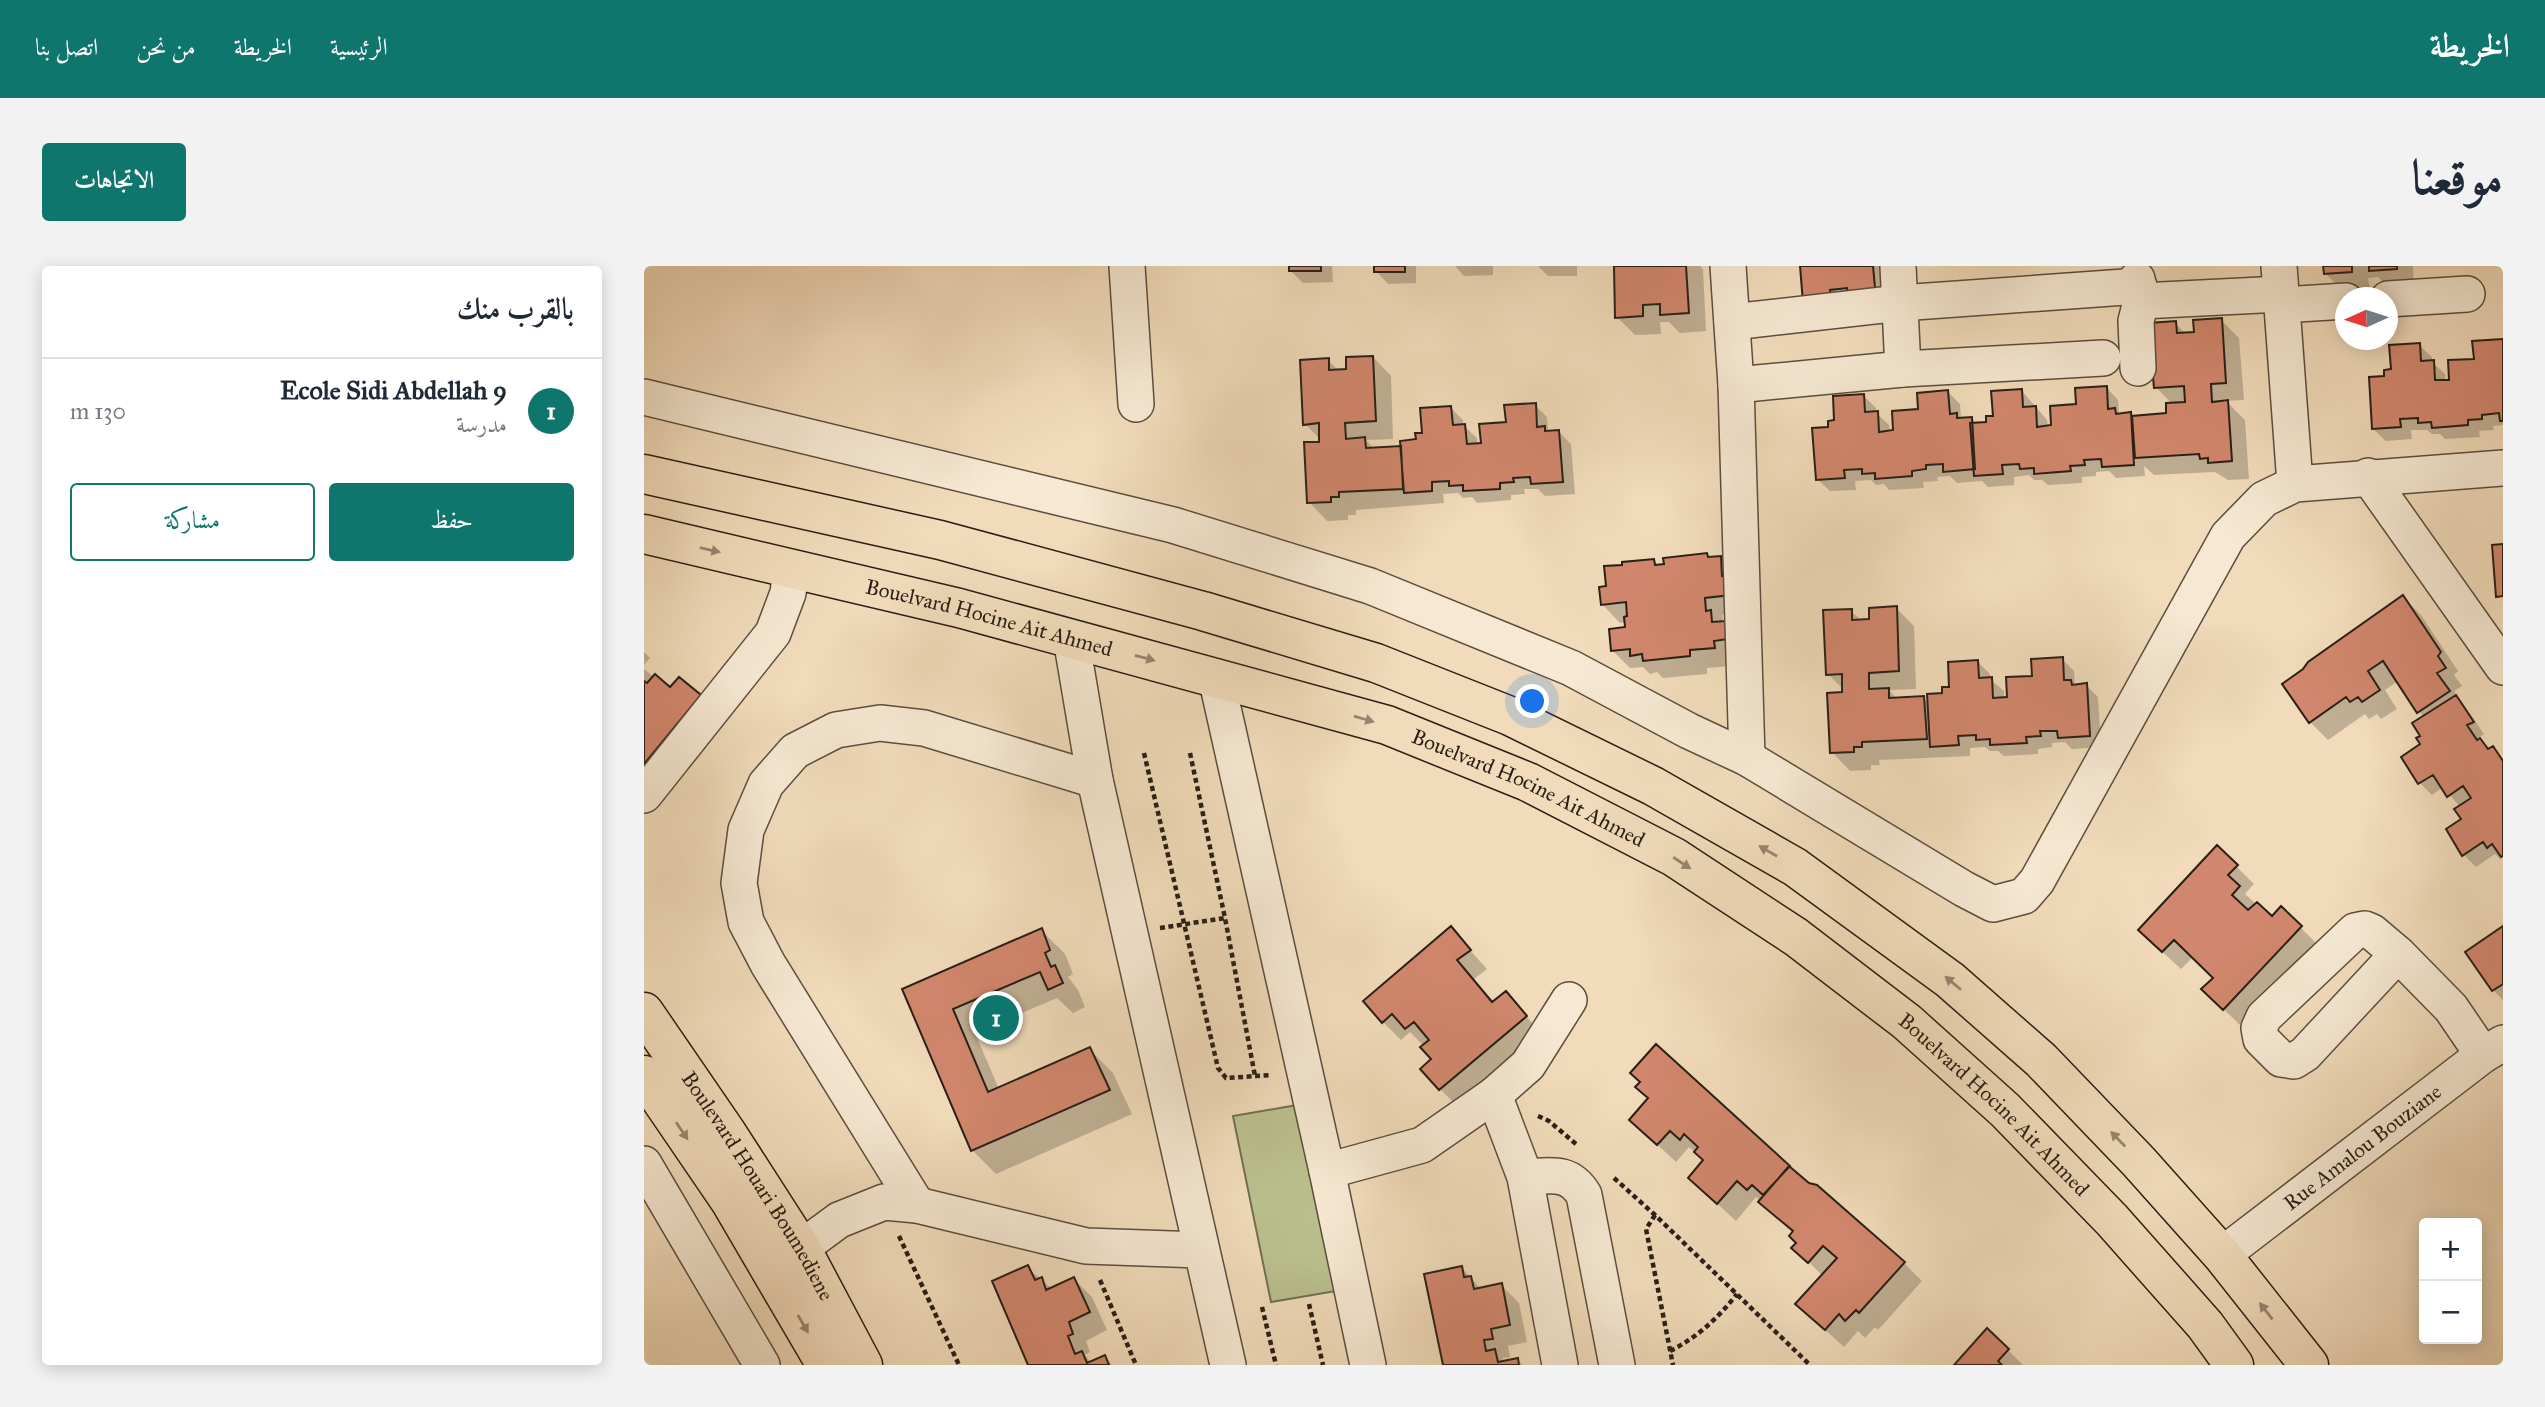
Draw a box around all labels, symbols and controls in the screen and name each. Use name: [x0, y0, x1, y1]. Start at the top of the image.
text: الخريطة: [2430, 26, 2510, 66]
text: اتصل بنا: [35, 32, 98, 62]
text: من نحن: [136, 32, 196, 62]
text: الخريطة: [234, 32, 292, 62]
text: الرئيسية: [330, 32, 388, 62]
button: الاتجاهات: [42, 143, 186, 221]
text: موقعنا: [2411, 148, 2503, 207]
north arrow: [2335, 287, 2398, 350]
text: بالقرب منك: [457, 291, 574, 327]
text: Ecole Sidi Abdellah 9: [280, 374, 507, 406]
text: 130 m: [70, 397, 126, 425]
text: 1: [546, 397, 556, 425]
text: مدرسة: [456, 410, 507, 438]
button: مشاركة: [70, 483, 315, 561]
button: حفظ: [329, 483, 574, 561]
one-way arrow: [700, 544, 722, 555]
street label: Bouelvard Hocine Ait Ahmed: [863, 573, 1116, 662]
one-way arrow: [1135, 654, 1156, 664]
your location: [1515, 684, 1549, 718]
one-way arrow: [1354, 714, 1375, 724]
street label: Bouelvard Hocine Ait Ahmed: [1408, 723, 1650, 853]
one-way arrow: [1758, 845, 1777, 857]
one-way arrow: [1673, 856, 1692, 869]
one-way arrow: [1944, 975, 1962, 990]
pin: 1: [973, 992, 1019, 1044]
street label: Bouelvard Hocine Ait Ahmed: [1893, 1007, 2095, 1202]
street label: Boulevard Houari Boumediene: [676, 1066, 840, 1305]
street label: Rue Amalou Bouziane: [2278, 1078, 2447, 1216]
one-way arrow: [676, 1121, 689, 1141]
one-way arrow: [2110, 1131, 2126, 1148]
map controls: [2419, 1218, 2482, 1344]
button: +: [2419, 1218, 2482, 1281]
button: −: [2419, 1281, 2482, 1344]
one-way arrow: [2259, 1303, 2274, 1321]
one-way arrow: [797, 1314, 809, 1333]

